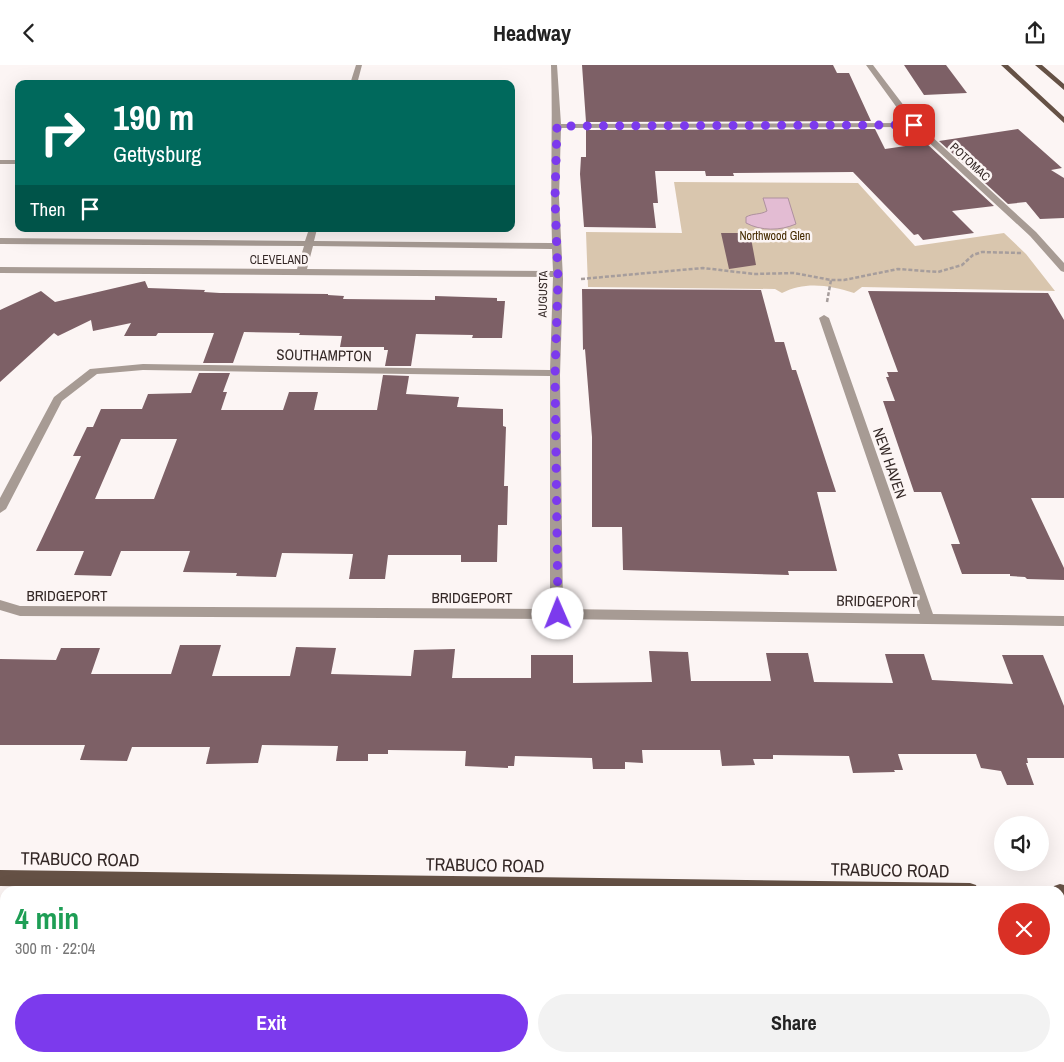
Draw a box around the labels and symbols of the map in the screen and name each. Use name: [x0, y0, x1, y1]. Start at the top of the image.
pin: [893, 104, 935, 146]
street label: POTOMAC: [946, 139, 994, 185]
park label: Northwood Glen: [739, 228, 811, 244]
street label: CLEVELAND: [250, 252, 308, 268]
street label: AUGUSTA: [535, 270, 551, 319]
street label: SOUTHAMPTON: [276, 344, 372, 366]
street label: NEW HAVEN: [868, 425, 912, 501]
street label: BRIDGEPORT: [26, 585, 108, 606]
street label: BRIDGEPORT: [431, 587, 513, 608]
position arrow: [531, 587, 583, 639]
street label: BRIDGEPORT: [836, 590, 918, 612]
street label: TRABUCO ROAD: [20, 845, 140, 873]
street label: TRABUCO ROAD: [425, 851, 545, 879]
street label: TRABUCO ROAD: [830, 856, 950, 884]

